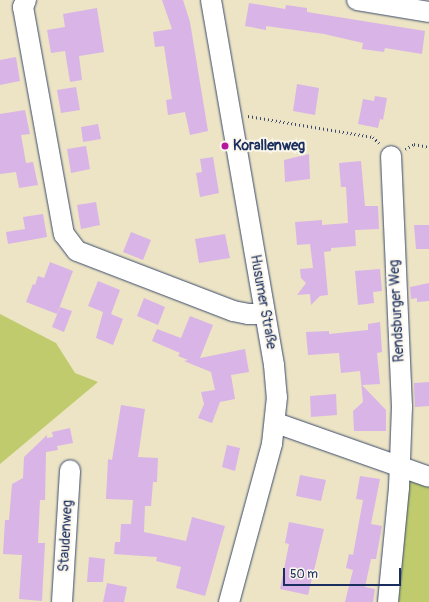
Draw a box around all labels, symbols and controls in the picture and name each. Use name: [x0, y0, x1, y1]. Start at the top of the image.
place label: Korallenweg: [233, 138, 305, 154]
marker: Korallenweg: [220, 141, 230, 151]
street label: Husumer Straße: [246, 253, 280, 351]
street label: Rendsburger Weg: [386, 259, 408, 363]
street label: Staudenweg: [56, 500, 76, 572]
scale bar: [285, 560, 403, 586]
text: 50 m: [290, 567, 318, 582]

